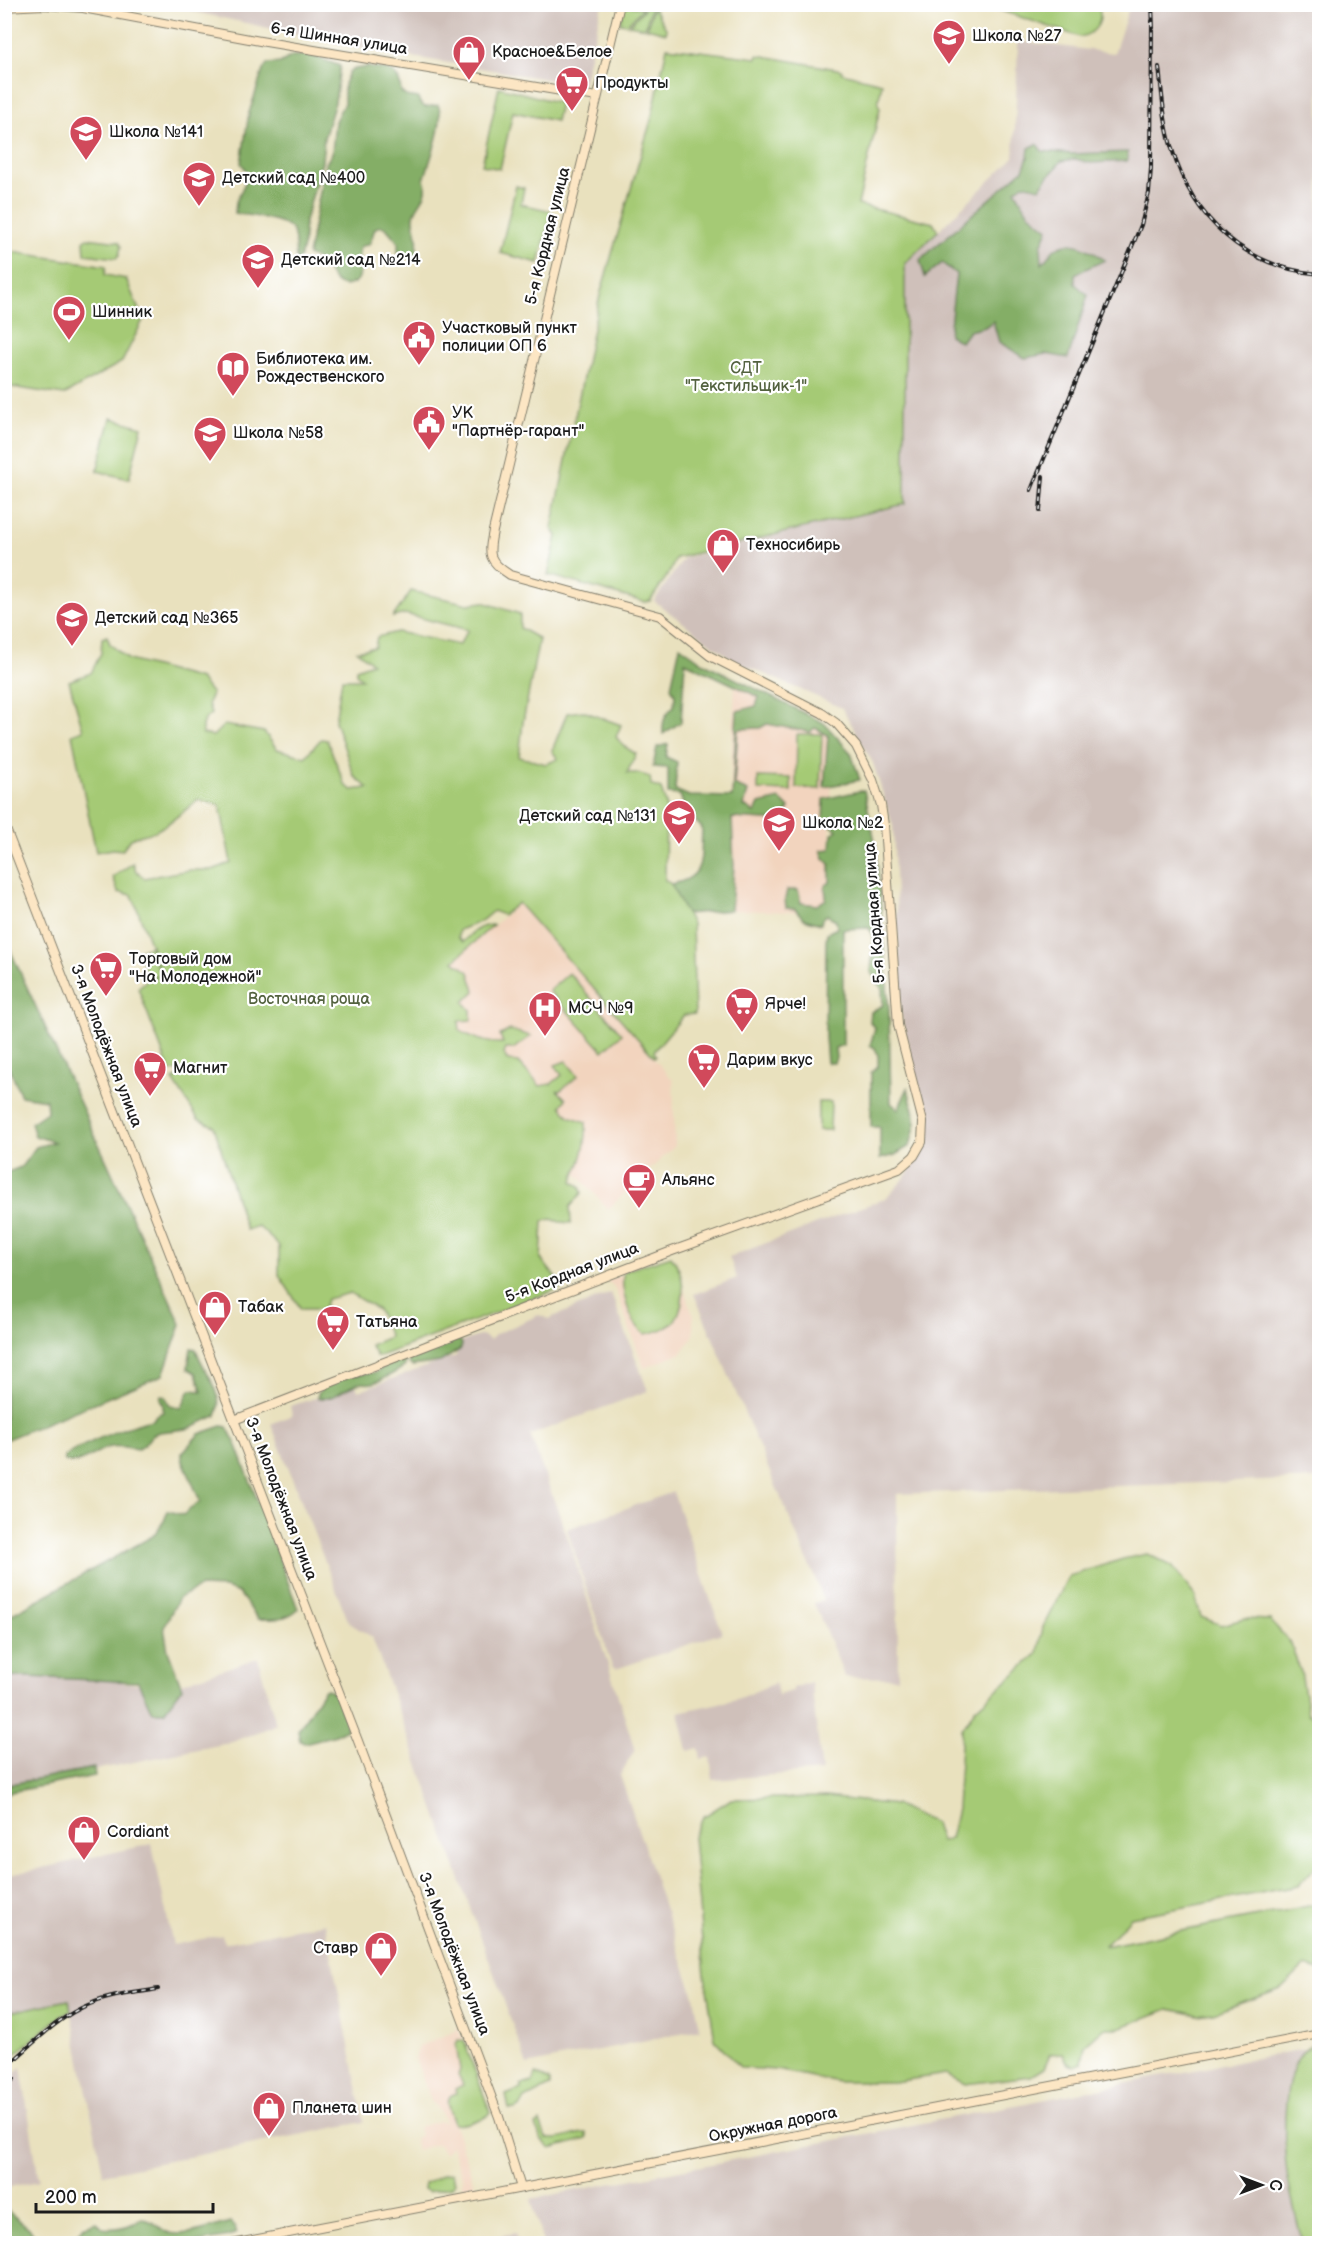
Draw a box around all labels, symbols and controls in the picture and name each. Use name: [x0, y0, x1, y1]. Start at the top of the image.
school or university icon: Школа №27: [931, 18, 967, 65]
street label: 6-я Шинная улица: [269, 19, 409, 59]
place label: Школа №27: [972, 27, 1061, 46]
shop icon: Красное&Белое: [451, 34, 487, 81]
place label: Красное&Белое: [492, 43, 612, 62]
supermarket icon: Продукты: [554, 65, 590, 112]
place label: Продукты: [595, 74, 668, 93]
school or university icon: Школа №141: [68, 114, 104, 161]
place label: Школа №141: [109, 123, 203, 142]
school or university icon: Детский сад №400: [181, 160, 217, 207]
street label: 5-я Кордная улица: [522, 165, 574, 307]
place label: Детский сад №400: [222, 169, 365, 188]
school or university icon: Детский сад №214: [240, 242, 276, 289]
place label: Детский сад №214: [281, 251, 421, 270]
sports icon: Шинник: [51, 294, 87, 341]
place label: Шинник: [92, 303, 152, 322]
public building icon: Участковый пункт полиции ОП 6: [401, 319, 437, 366]
place label: Участковый пункт полиции ОП 6: [442, 319, 578, 356]
library icon: Библиотека им. Рождественского: [215, 350, 251, 397]
place label: Библиотека им. Рождественского: [256, 350, 384, 387]
park label: СДТ "Текстильщик-1": [685, 359, 807, 396]
public building icon: УК "Партнёр-гарант": [411, 404, 447, 451]
place label: УК "Партнёр-гарант": [452, 404, 585, 441]
school or university icon: Школа №58: [192, 415, 228, 462]
place label: Школа №58: [233, 424, 323, 443]
shop icon: Техносибирь: [705, 527, 741, 574]
place label: Техносибирь: [746, 536, 840, 555]
school or university icon: Детский сад №365: [54, 600, 90, 647]
place label: Детский сад №365: [95, 609, 238, 628]
school or university icon: Детский сад №131: [661, 798, 697, 845]
school or university icon: Школа №2: [761, 805, 797, 852]
place label: Детский сад №131: [519, 807, 656, 826]
place label: Школа №2: [802, 814, 884, 833]
street label: 5-я Кордная улица: [861, 841, 889, 984]
supermarket icon: Торговый дом "На Молодежной": [88, 950, 124, 997]
place label: Торговый дом "На Молодежной": [129, 950, 261, 987]
street label: 3-я Молодёжная улица: [66, 962, 146, 1131]
supermarket icon: Ярче!: [724, 986, 760, 1033]
park label: Восточная роща: [248, 990, 370, 1009]
hospital icon: МСЧ №9: [527, 990, 563, 1037]
place label: Ярче!: [765, 995, 806, 1014]
place label: МСЧ №9: [568, 999, 634, 1018]
supermarket icon: Дарим вкус: [686, 1042, 722, 1089]
supermarket icon: Магнит: [132, 1050, 168, 1097]
place label: Дарим вкус: [727, 1051, 813, 1070]
place label: Магнит: [173, 1059, 228, 1078]
cafe icon: Альянс: [621, 1162, 657, 1209]
place label: Альянс: [661, 1171, 715, 1190]
street label: 5-я Кордная улица: [503, 1239, 642, 1307]
shop icon: Табак: [197, 1289, 233, 1336]
place label: Табак: [238, 1298, 284, 1317]
supermarket icon: Татьяна: [315, 1304, 351, 1351]
place label: Татьяна: [356, 1313, 418, 1332]
street label: 3-я Молодёжная улица: [241, 1415, 321, 1584]
shop icon: Cordiant: [66, 1814, 102, 1861]
place label: Cordiant: [107, 1823, 169, 1842]
street label: 3-я Молодёжная улица: [414, 1870, 494, 2039]
shop icon: Ставр: [363, 1930, 399, 1977]
place label: Ставр: [313, 1939, 358, 1958]
shop icon: Планета шин: [251, 2090, 287, 2137]
place label: Планета шин: [292, 2099, 392, 2118]
street label: Окружная дорога: [707, 2103, 839, 2147]
north arrow: [1231, 2155, 1291, 2215]
scale bar: [36, 2176, 213, 2214]
text: С: [1265, 2179, 1284, 2191]
text: 200 m: [45, 2187, 97, 2208]

